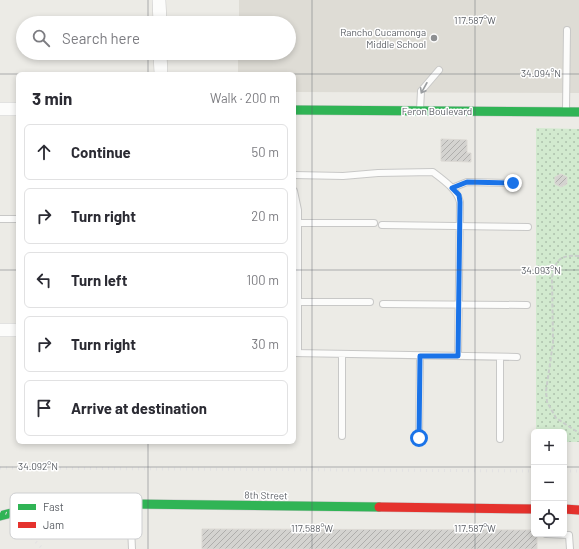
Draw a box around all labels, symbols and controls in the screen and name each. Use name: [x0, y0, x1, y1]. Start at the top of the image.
text: 117.587°W: [454, 14, 496, 26]
search box: [16, 16, 296, 60]
place label: Rancho Cucamonga Middle School: [340, 26, 426, 50]
icon: search: [30, 27, 52, 49]
text: Search here: [62, 29, 140, 47]
marker: Rancho Cucamonga Middle School: [429, 33, 439, 43]
text: 34.094°N: [521, 67, 561, 79]
one-way arrow: [419, 83, 428, 94]
text: 3 min: [32, 88, 72, 108]
text: Walk · 200 m: [210, 90, 280, 106]
street label: Feron Boulevard: [402, 105, 472, 117]
icon: ahead: [33, 141, 55, 163]
text: Continue: [71, 143, 131, 161]
text: 50 m: [252, 144, 279, 160]
route end: [504, 174, 522, 192]
icon: right: [33, 205, 55, 227]
text: Turn right: [71, 207, 136, 225]
text: 20 m: [251, 208, 279, 224]
text: 34.093°N: [521, 264, 561, 276]
icon: left: [33, 269, 55, 291]
text: Turn left: [71, 271, 127, 289]
text: 100 m: [246, 272, 279, 288]
icon: right: [33, 333, 55, 355]
text: Turn right: [71, 335, 136, 353]
text: 30 m: [252, 336, 279, 352]
icon: arrive: [33, 397, 55, 419]
text: Arrive at destination: [71, 399, 207, 417]
route start: [410, 429, 428, 447]
map controls: [531, 429, 567, 537]
button: +: [531, 429, 567, 465]
text: 34.092°N: [18, 460, 58, 472]
button: −: [531, 465, 567, 501]
street label: 8th Street: [244, 489, 288, 501]
legend: [10, 493, 142, 539]
text: Fast: [43, 500, 64, 513]
button: locate: [531, 501, 567, 537]
text: Jam: [43, 518, 64, 531]
text: 117.588°W: [291, 522, 333, 534]
text: 117.587°W: [454, 522, 496, 534]

